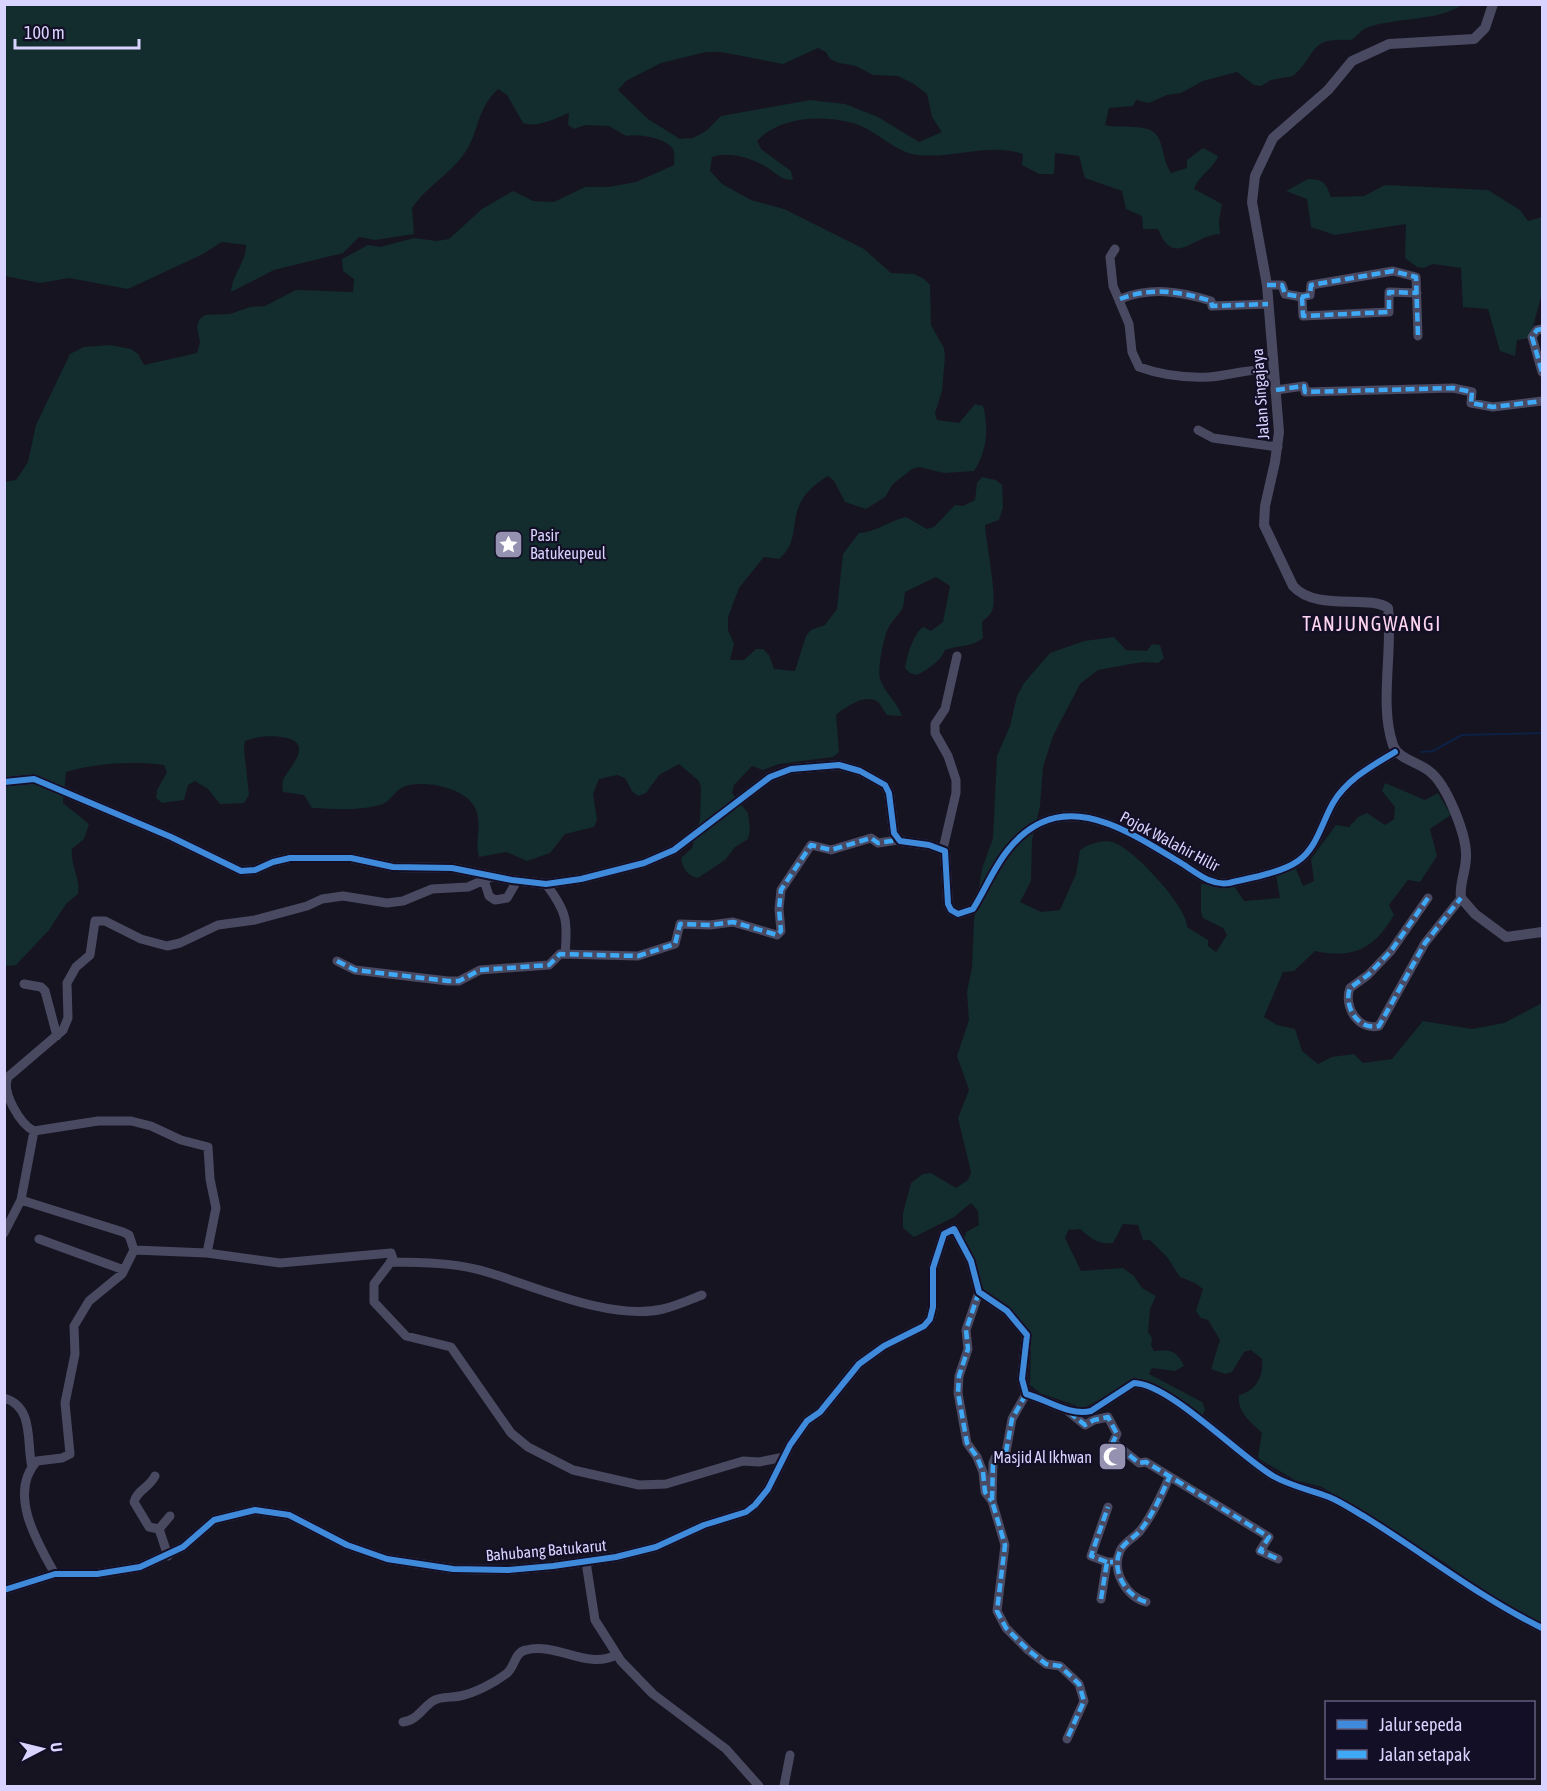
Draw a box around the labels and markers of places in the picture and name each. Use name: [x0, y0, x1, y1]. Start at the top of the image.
place label: Pasir Batukeupeul: [530, 526, 607, 563]
place icon: Pasir Batukeupeul: [493, 528, 525, 560]
mosque icon: Masjid Al Ikhwan: [1097, 1441, 1129, 1473]
place label: Masjid Al Ikhwan: [993, 1448, 1092, 1467]

